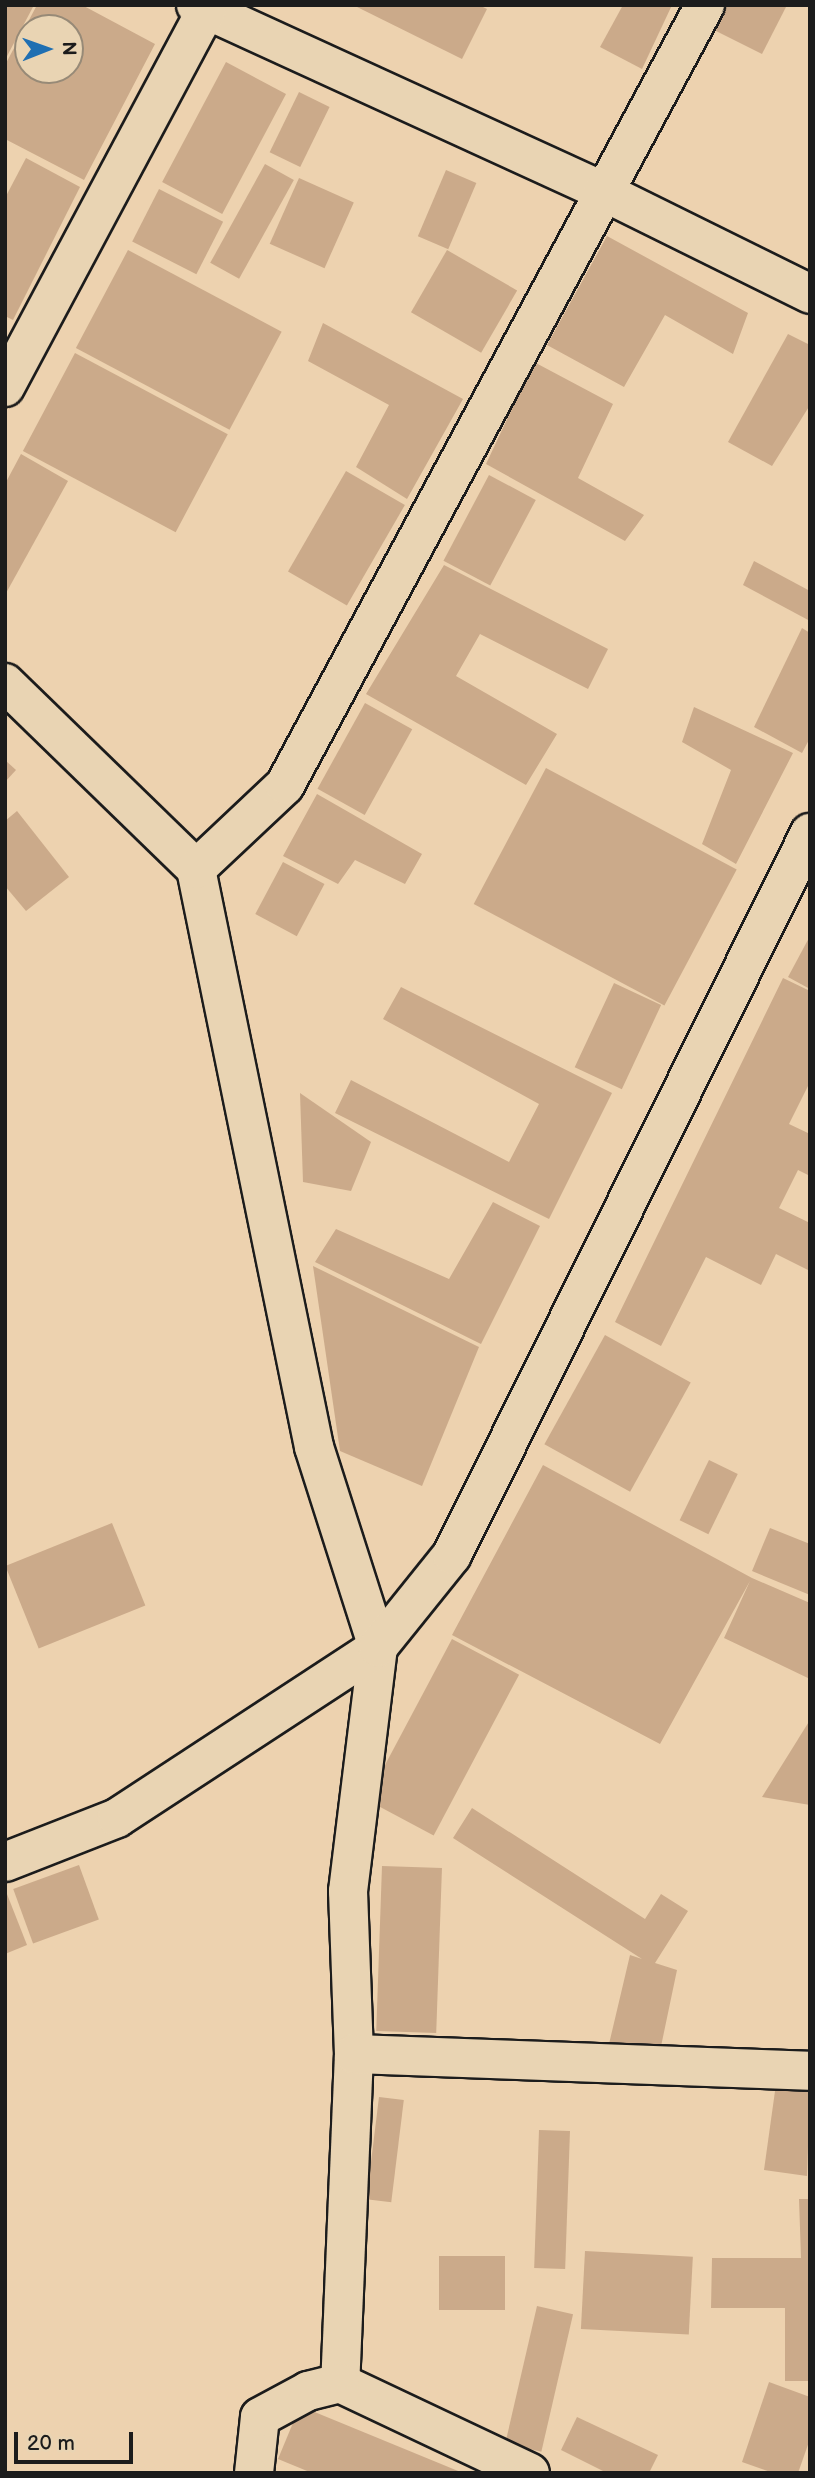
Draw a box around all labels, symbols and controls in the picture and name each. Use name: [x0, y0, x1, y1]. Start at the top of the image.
north arrow: [14, 14, 84, 84]
text: N: [57, 41, 80, 56]
scale bar: [18, 2418, 136, 2462]
text: 20 m: [27, 2431, 75, 2456]

